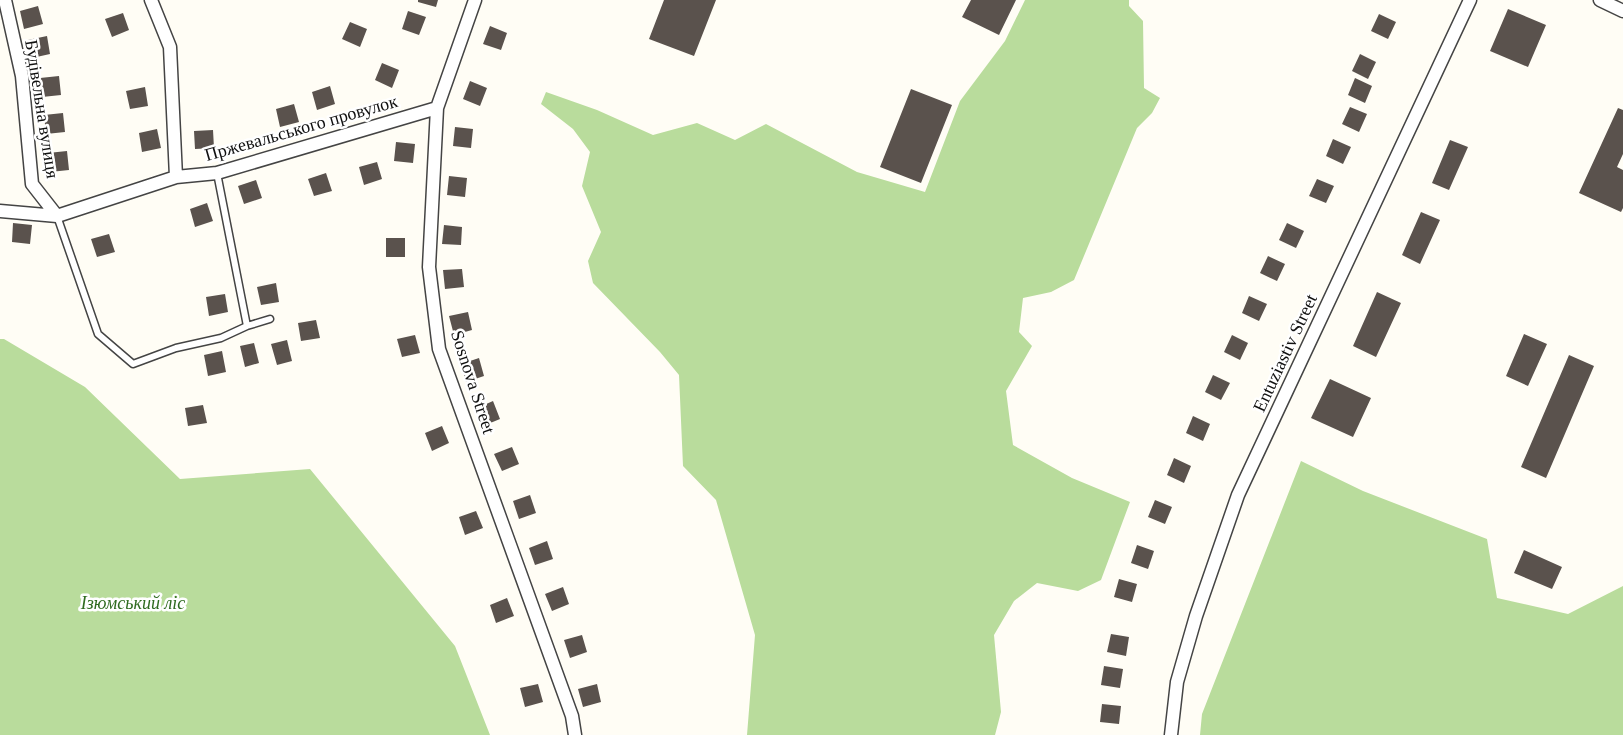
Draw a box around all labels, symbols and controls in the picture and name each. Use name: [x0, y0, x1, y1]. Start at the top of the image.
street label: Будівельна вулиця: [21, 38, 63, 180]
street label: Пржевальського провулок: [202, 91, 400, 165]
street label: Entuziastiv Street: [1249, 291, 1321, 415]
street label: Sosnova Street: [447, 328, 499, 436]
park label: Ізюмський ліс: [80, 593, 185, 613]

